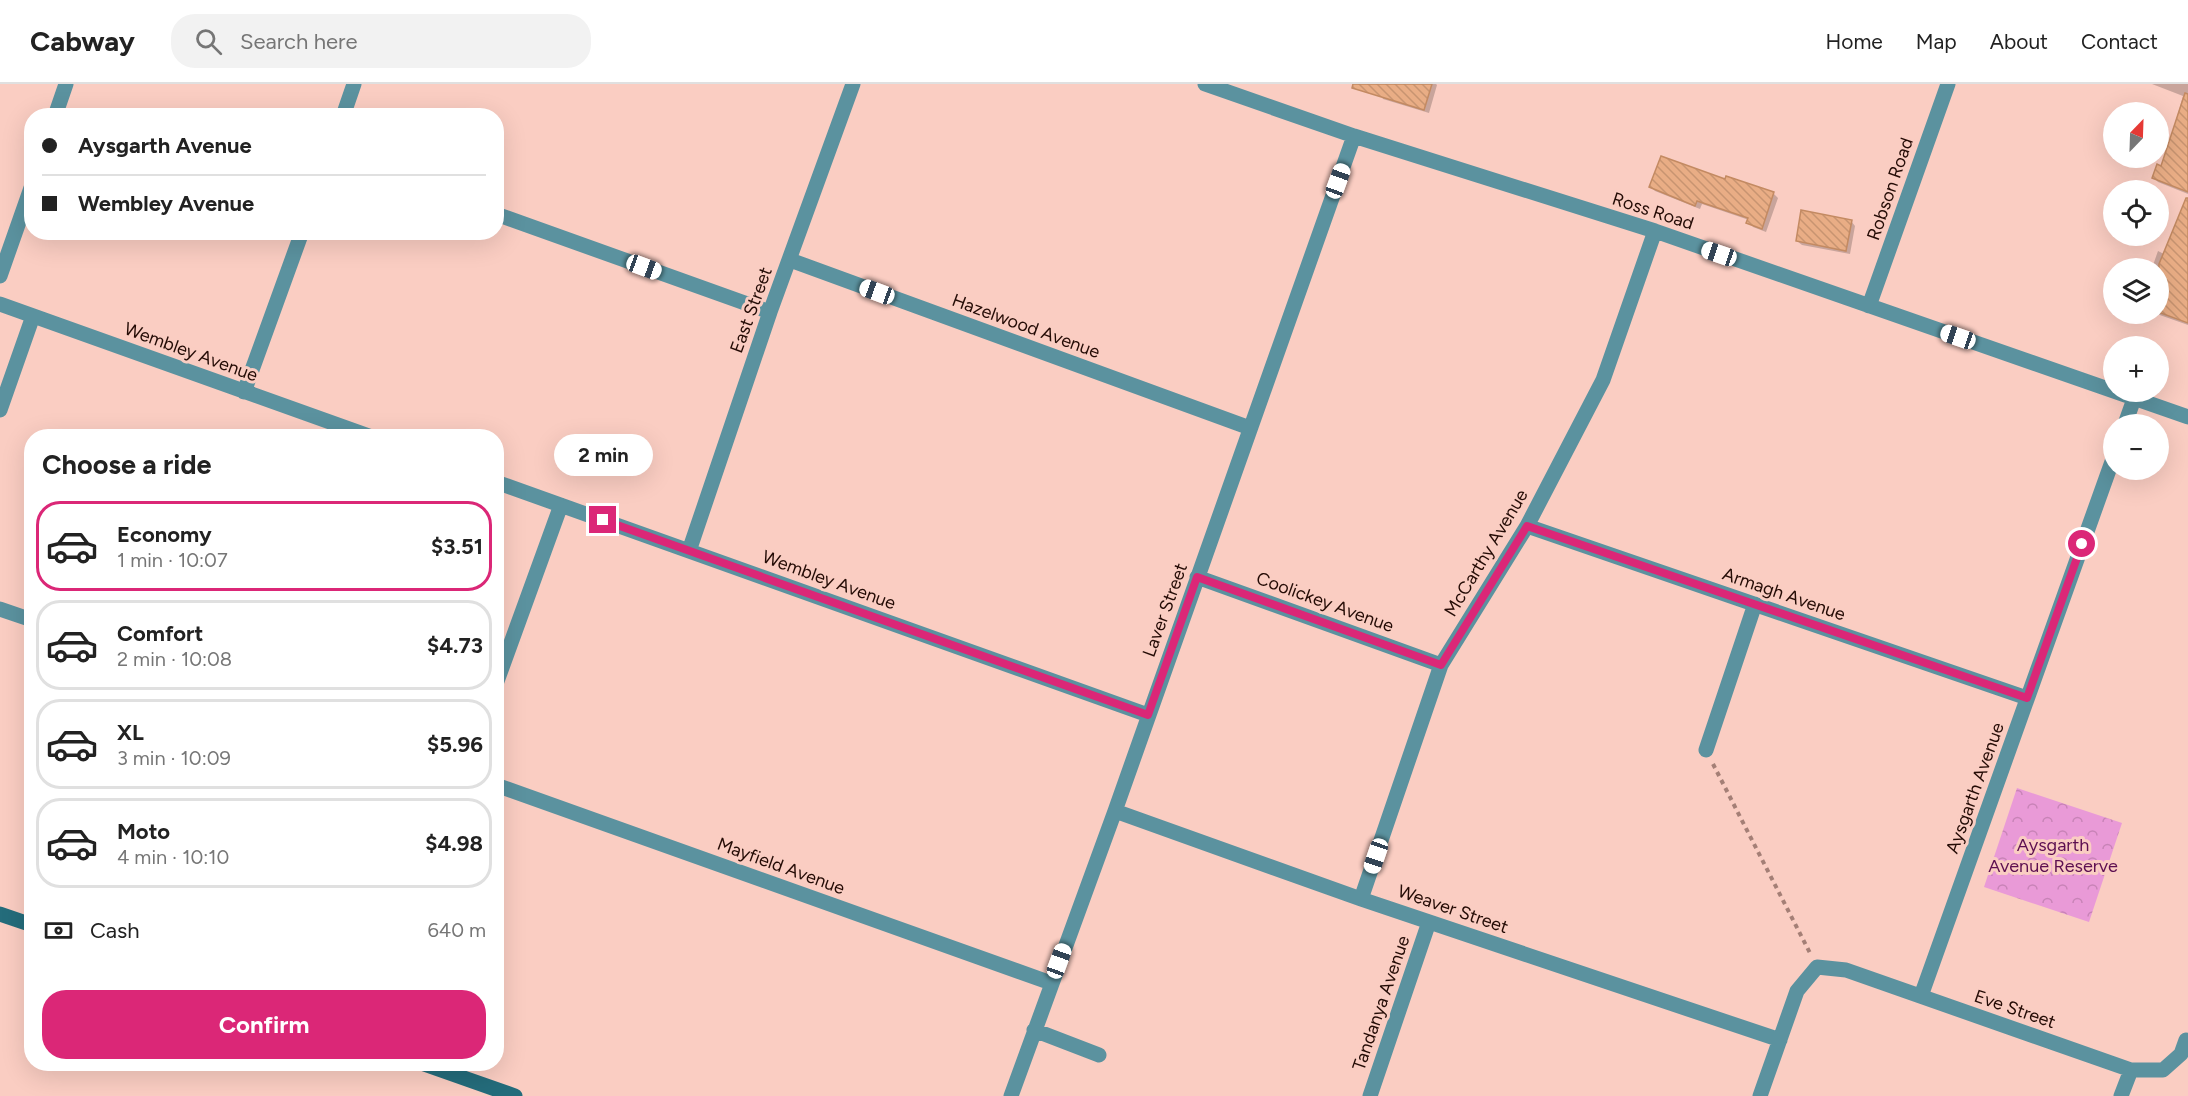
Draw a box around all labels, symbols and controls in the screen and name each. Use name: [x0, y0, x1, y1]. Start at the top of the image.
search box: [171, 14, 591, 68]
text: Cabway: [30, 24, 135, 58]
icon: search: [192, 25, 225, 58]
text: Search here: [240, 28, 357, 55]
text: Home: [1826, 29, 1883, 54]
text: Map: [1916, 29, 1957, 54]
text: About: [1990, 29, 2048, 54]
text: Contact: [2081, 29, 2158, 54]
north arrow: [2103, 102, 2169, 168]
map controls: [2103, 102, 2169, 480]
text: Aysgarth Avenue: [78, 132, 252, 159]
street label: Robson Road: [1862, 135, 1918, 243]
car: [1323, 161, 1353, 201]
button: locate: [2103, 180, 2169, 246]
street label: Ross Road: [1609, 188, 1697, 234]
text: Wembley Avenue: [78, 190, 254, 217]
car: [1699, 240, 1739, 268]
car: [624, 252, 664, 282]
button: layers: [2103, 258, 2169, 324]
street label: East Street: [725, 264, 777, 356]
car: [857, 277, 897, 307]
street label: Hazelwood Avenue: [949, 289, 1103, 363]
street label: Wembley Avenue: [121, 318, 261, 386]
car: [1938, 323, 1978, 351]
button: +: [2103, 336, 2169, 402]
button: −: [2103, 414, 2169, 480]
callout: 2 min: [554, 433, 652, 475]
text: 2 min: [578, 443, 629, 467]
text: Choose a ride: [42, 448, 211, 481]
street label: McCarthy Avenue: [1439, 485, 1533, 621]
route end: [589, 506, 616, 533]
icon: car: [45, 519, 99, 573]
text: Economy: [117, 521, 212, 548]
route start: [2068, 530, 2095, 557]
text: $3.51: [431, 533, 483, 560]
street label: Wembley Avenue: [759, 546, 899, 614]
text: 1 min · 10:07: [117, 548, 228, 572]
street label: Laver Street: [1138, 560, 1192, 660]
street label: Armagh Avenue: [1720, 563, 1849, 625]
street label: Coolickey Avenue: [1253, 567, 1397, 637]
icon: car: [45, 618, 99, 672]
text: Comfort: [117, 620, 203, 647]
text: $4.73: [427, 632, 483, 659]
text: 2 min · 10:08: [117, 647, 232, 671]
icon: car: [45, 717, 99, 771]
text: XL: [117, 719, 144, 746]
street label: Aysgarth Avenue: [1941, 719, 2009, 857]
text: $5.96: [427, 731, 483, 758]
text: 3 min · 10:09: [117, 746, 231, 770]
icon: car: [45, 816, 99, 870]
text: Moto: [117, 818, 170, 845]
text: $4.98: [425, 830, 483, 857]
street label: Mayfield Avenue: [714, 833, 848, 899]
park label: Aysgarth Avenue Reserve: [1988, 834, 2118, 877]
car: [1362, 836, 1390, 876]
text: 4 min · 10:10: [117, 845, 229, 869]
street label: Weaver Street: [1395, 880, 1511, 938]
icon: cash: [42, 914, 75, 947]
text: Cash: [90, 917, 140, 944]
text: 640 m: [427, 918, 486, 942]
street label: Tandanya Avenue: [1348, 932, 1414, 1073]
car: [1044, 941, 1074, 981]
street label: Eve Street: [1971, 985, 2059, 1033]
button: Confirm: [42, 990, 486, 1059]

